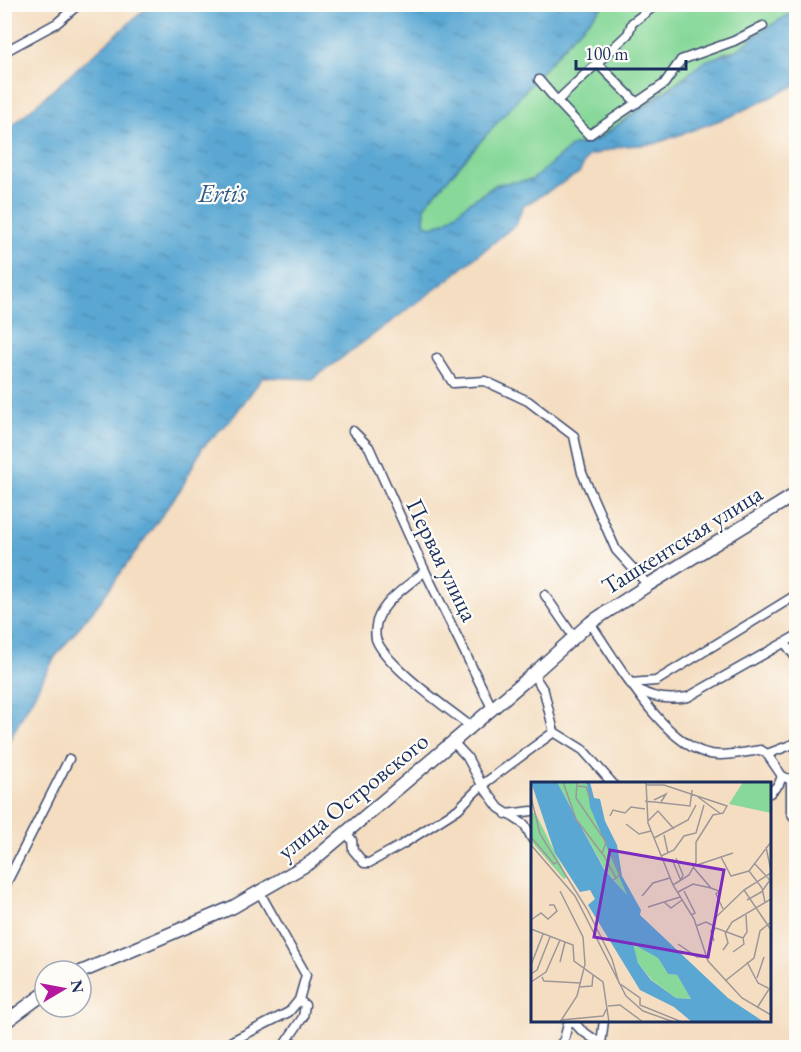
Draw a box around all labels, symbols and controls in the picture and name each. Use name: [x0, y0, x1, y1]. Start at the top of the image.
scale bar: [576, 33, 686, 71]
text: 100 m: [585, 42, 629, 65]
water label: Ertis: [197, 176, 246, 210]
street label: Ташкентская улица: [595, 477, 768, 602]
street label: Первая улица: [399, 493, 486, 627]
street label: улица Островского: [271, 725, 435, 866]
inset map: [531, 782, 771, 1022]
north arrow: [33, 959, 93, 1019]
text: N: [66, 978, 89, 995]

